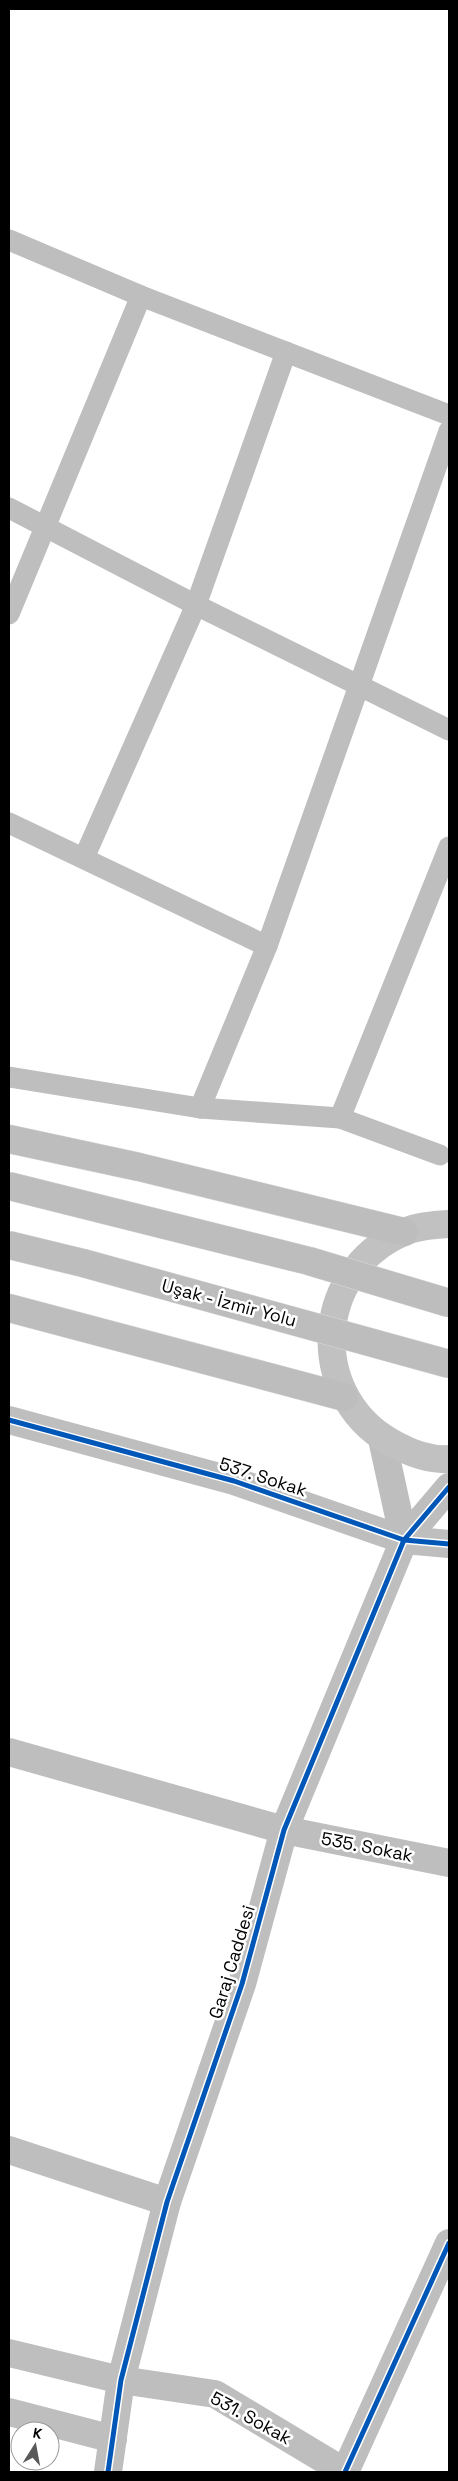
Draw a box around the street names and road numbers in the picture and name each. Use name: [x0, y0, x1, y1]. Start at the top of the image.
street label: Uşak - İzmir Yolu: [159, 1273, 299, 1332]
street label: 537. Sokak: [216, 1452, 310, 1502]
street label: 535. Sokak: [319, 1826, 415, 1867]
street label: Garaj Caddesi: [203, 1902, 260, 2021]
street label: 531. Sokak: [207, 2386, 296, 2449]

